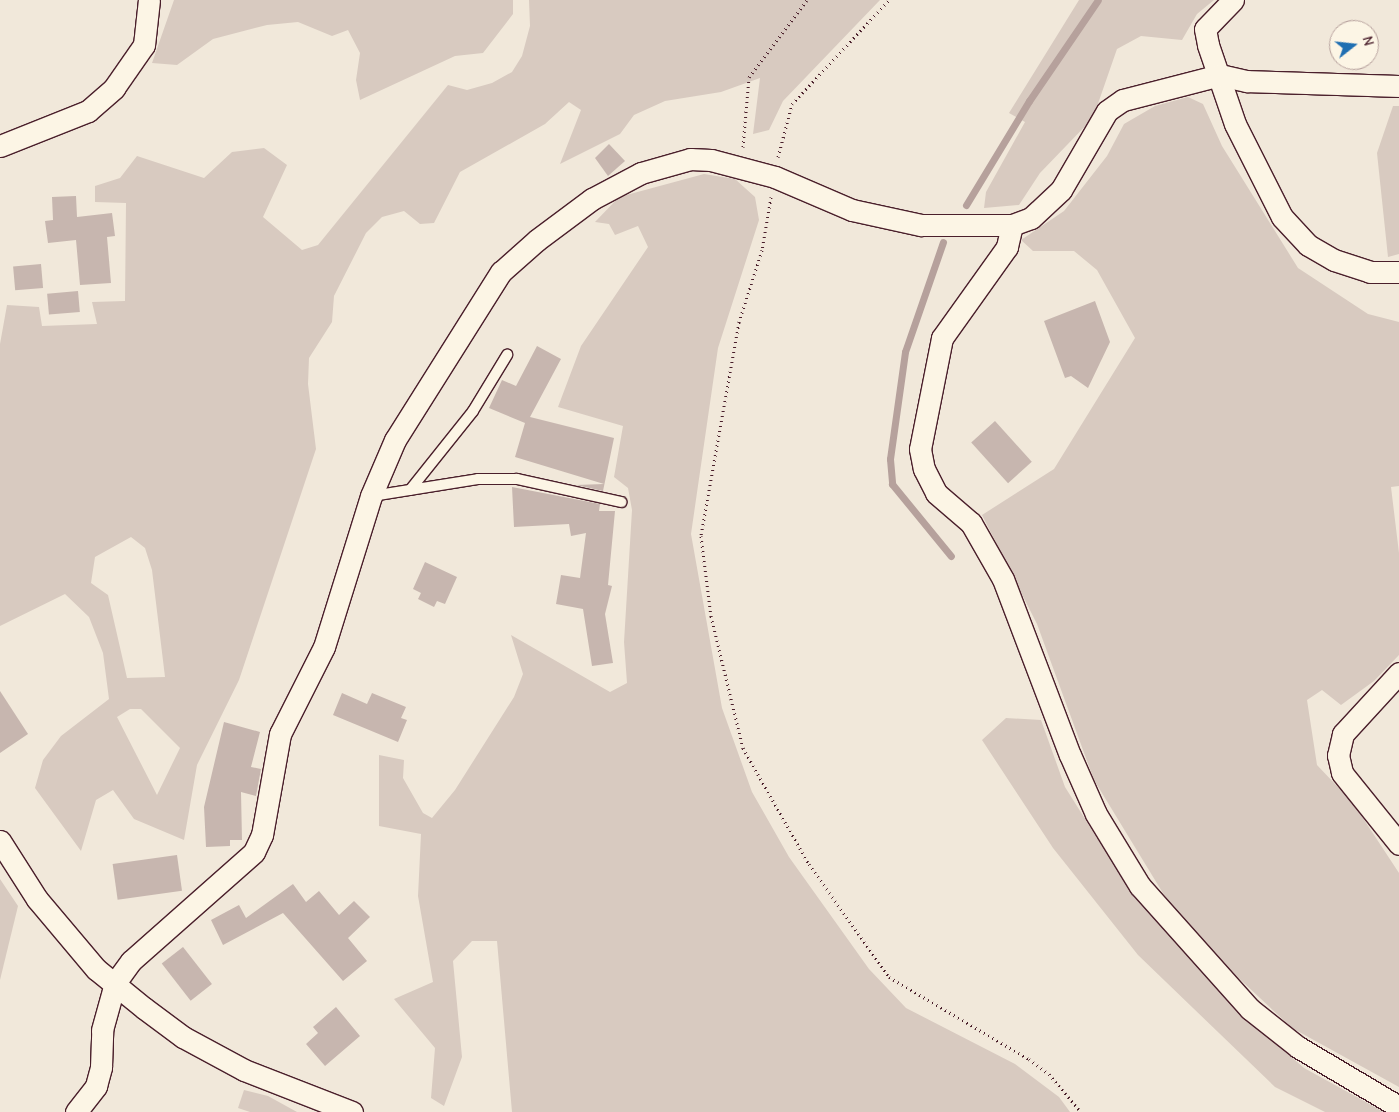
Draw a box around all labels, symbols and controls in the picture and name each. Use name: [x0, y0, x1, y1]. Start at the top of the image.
north arrow: [1329, 20, 1379, 70]
text: N: [1359, 34, 1377, 48]

